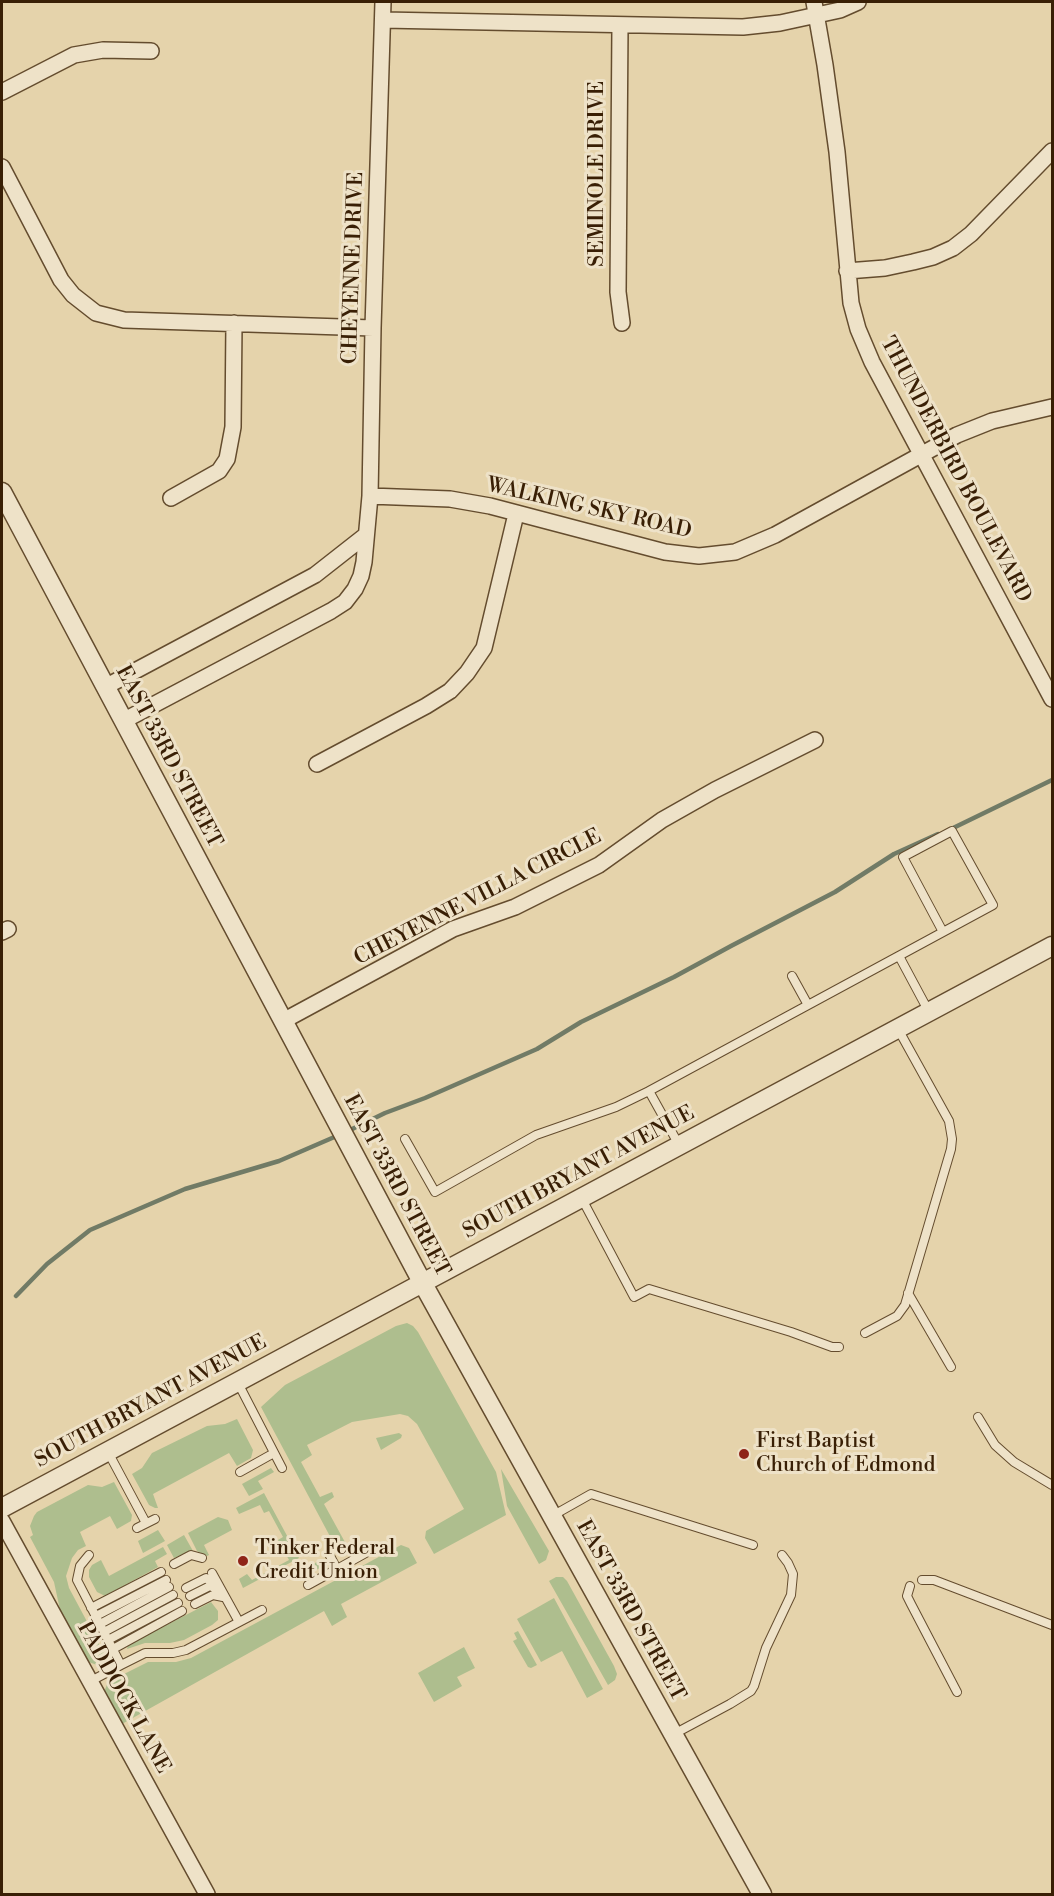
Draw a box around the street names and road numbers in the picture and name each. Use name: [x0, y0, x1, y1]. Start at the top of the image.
street label: SEMINOLE DRIVE: [585, 81, 611, 267]
street label: CHEYENNE DRIVE: [338, 171, 370, 365]
street label: THUNDERBIRD BOULEVARD: [874, 333, 1036, 607]
street label: WALKING SKY ROAD: [484, 473, 694, 545]
street label: EAST 33RD STREET: [109, 662, 227, 852]
street label: CHEYENNE VILLA CIRCLE: [350, 825, 606, 971]
street label: EAST 33RD STREET: [337, 1091, 455, 1281]
street label: SOUTH BRYANT AVENUE: [459, 1101, 699, 1245]
street label: SOUTH BRYANT AVENUE: [31, 1330, 271, 1474]
street label: EAST 33RD STREET: [570, 1516, 690, 1706]
street label: PADDOCK LANE: [71, 1618, 175, 1778]

